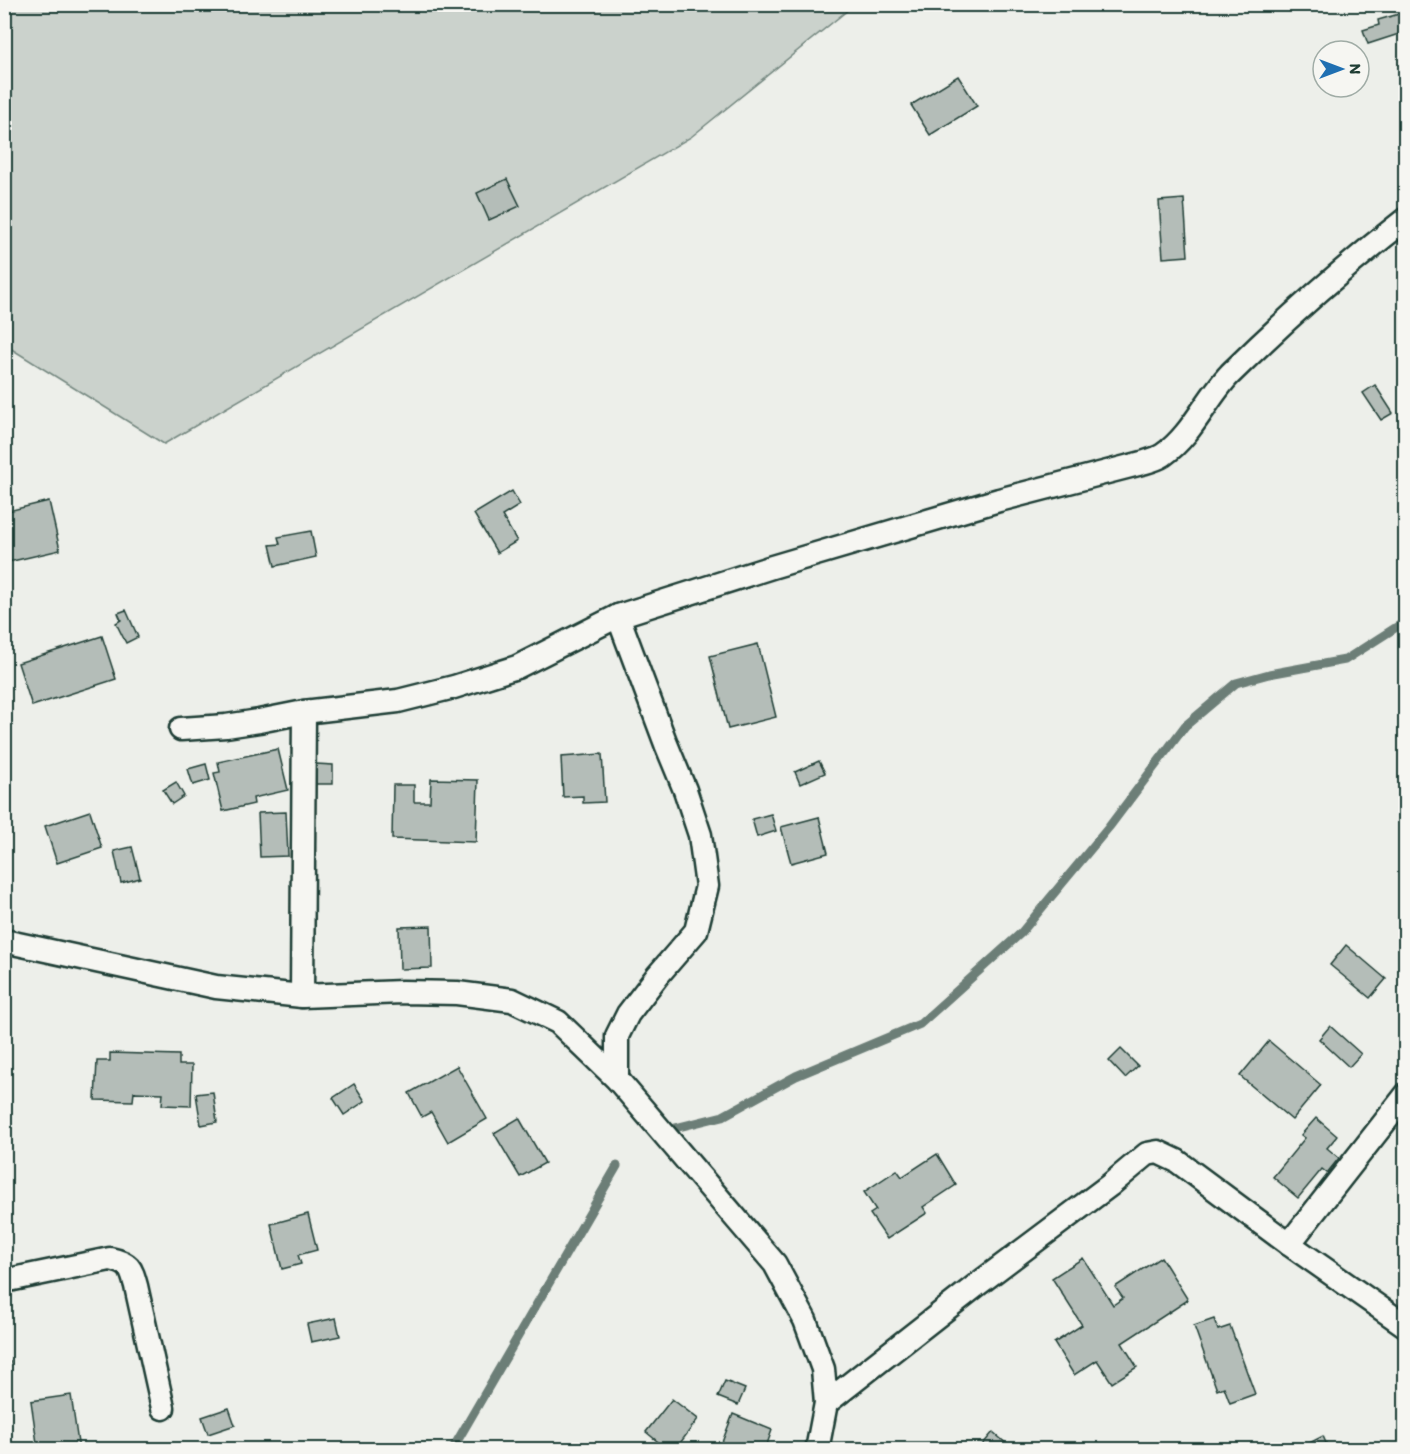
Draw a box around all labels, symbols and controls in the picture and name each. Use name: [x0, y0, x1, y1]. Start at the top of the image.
north arrow: [1311, 39, 1371, 99]
text: N: [1346, 64, 1365, 74]

